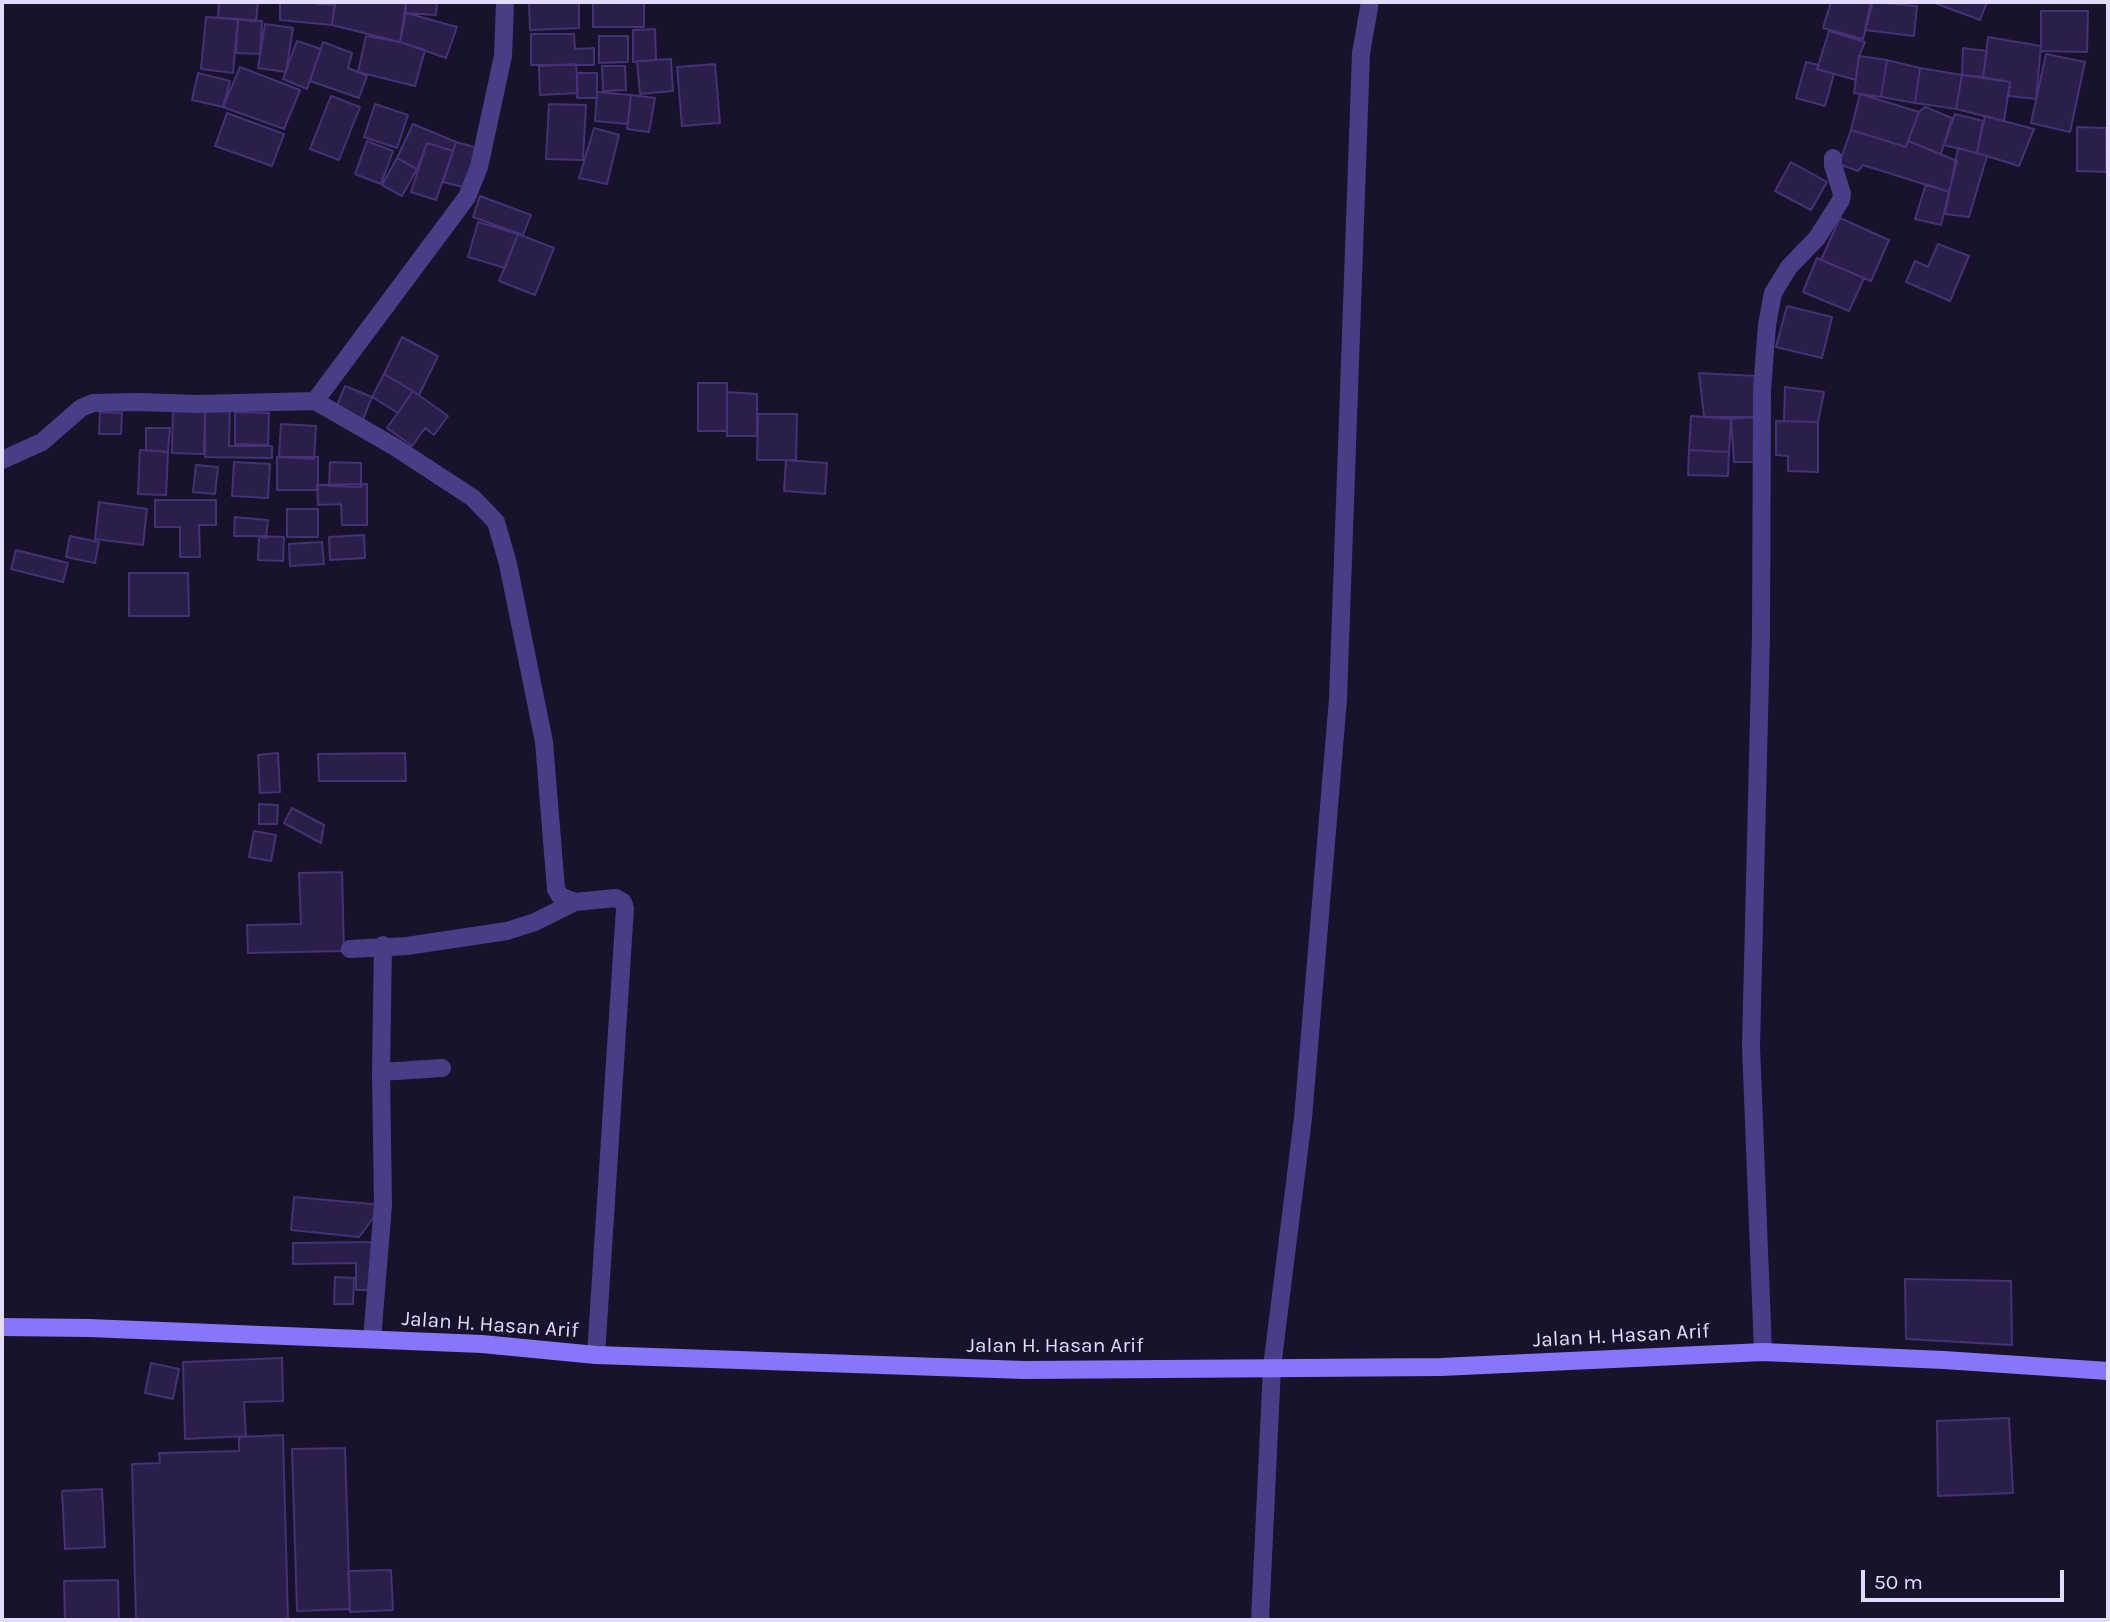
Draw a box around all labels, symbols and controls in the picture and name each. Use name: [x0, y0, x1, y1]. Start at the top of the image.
street label: Jalan H. Hasan Arif: [401, 1306, 579, 1344]
street label: Jalan H. Hasan Arif: [1532, 1319, 1710, 1353]
street label: Jalan H. Hasan Arif: [967, 1333, 1143, 1359]
scale bar: [1865, 1556, 2068, 1600]
text: 50 m: [1874, 1570, 1923, 1594]

